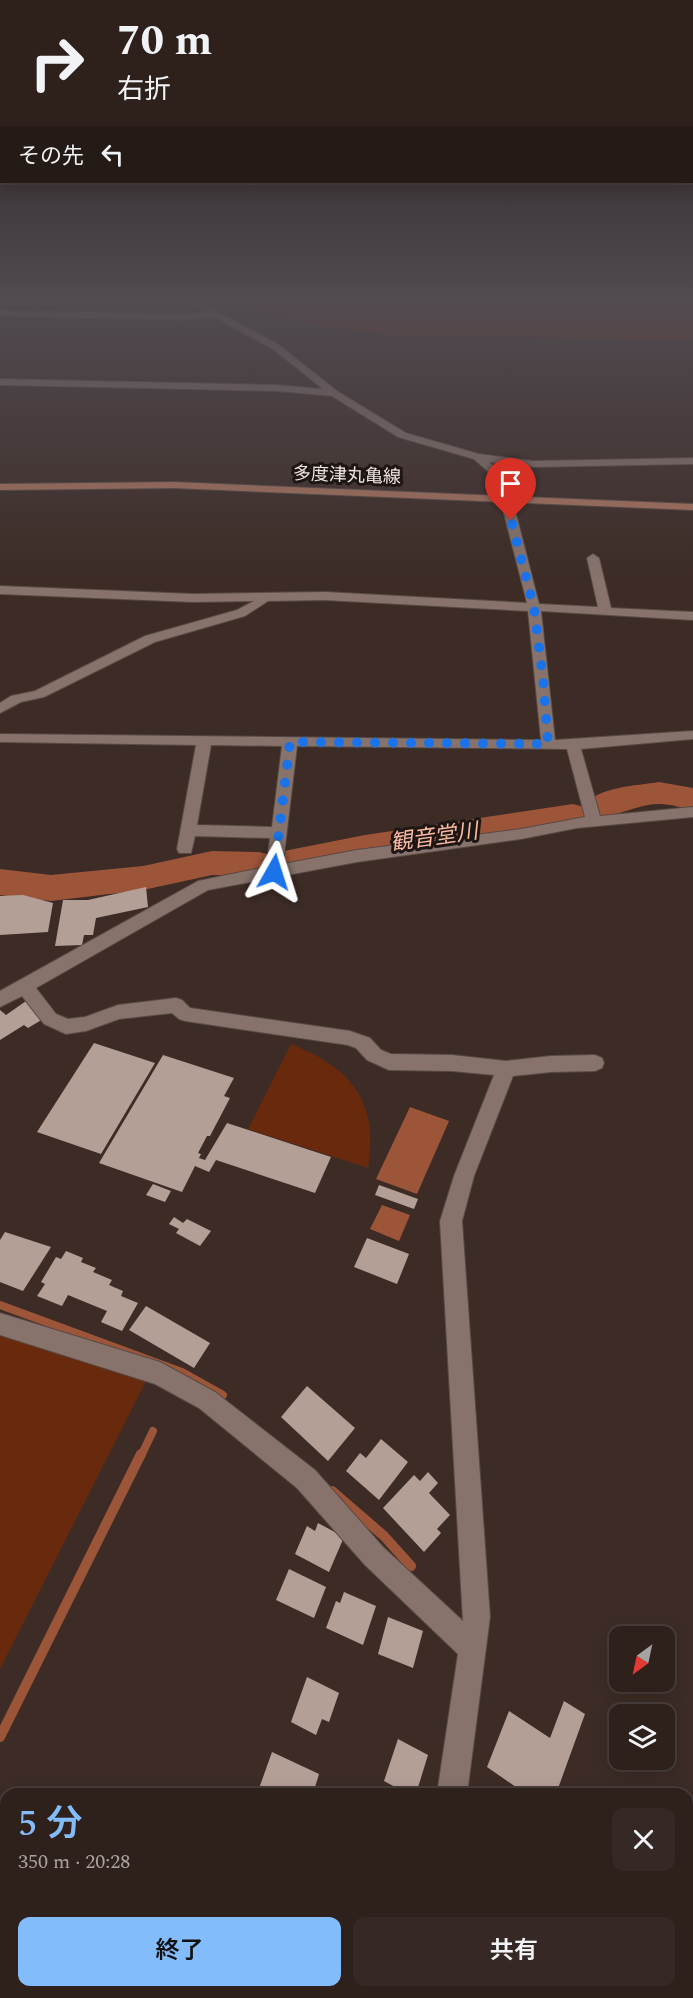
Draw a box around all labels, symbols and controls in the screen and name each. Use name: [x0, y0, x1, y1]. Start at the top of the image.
text: 70 m: [117, 10, 212, 73]
icon: right: [18, 24, 96, 102]
text: 右折: [117, 69, 171, 111]
icon: left: [96, 138, 129, 171]
text: その先: [18, 140, 84, 173]
pin: [485, 458, 536, 520]
street label: 多度津丸亀線: [293, 460, 401, 491]
icon: arrive: [494, 467, 527, 500]
water label: 観音堂川: [388, 815, 482, 860]
position arrow: [242, 840, 306, 904]
north arrow: [609, 1626, 675, 1692]
map controls: [609, 1626, 675, 1770]
button: layers: [609, 1704, 675, 1770]
text: 5 分: [18, 1797, 82, 1852]
button: close: [612, 1808, 675, 1871]
text: 350 m · 20:28: [18, 1847, 130, 1877]
button: 終了: [18, 1917, 341, 1986]
button: 共有: [353, 1917, 675, 1986]

